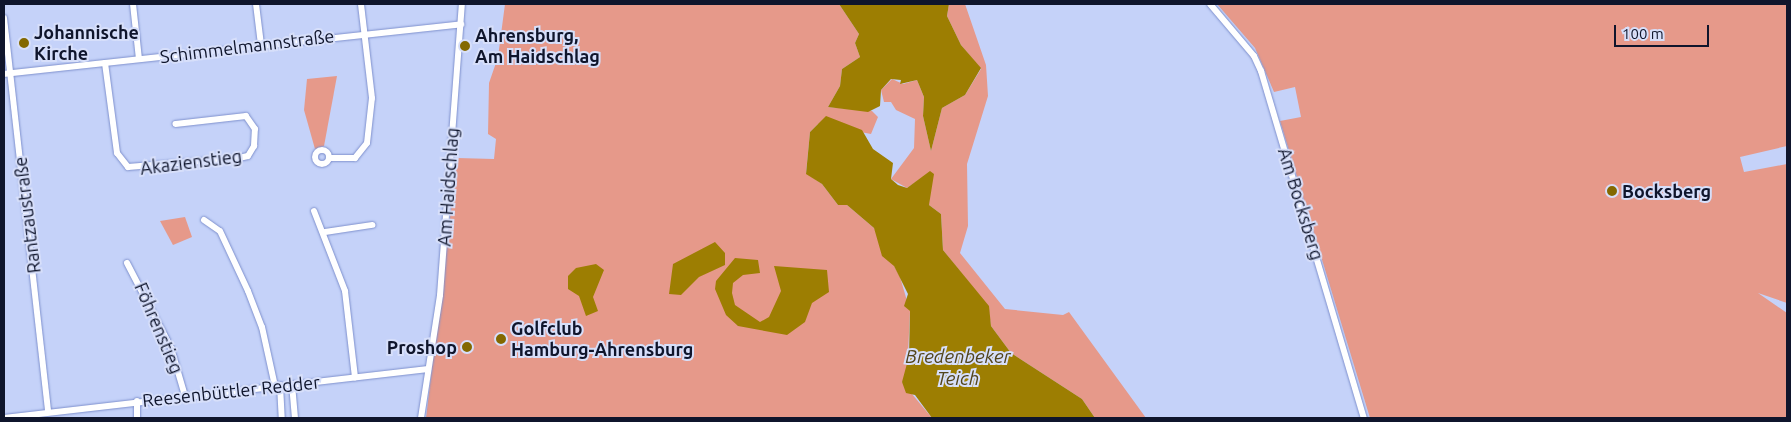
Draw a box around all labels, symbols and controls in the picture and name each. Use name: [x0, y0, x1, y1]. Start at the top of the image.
scale bar: [1616, 15, 1711, 47]
place label: Johannische Kirche: [34, 22, 139, 64]
street label: Schimmelmannstraße: [159, 25, 335, 67]
place label: Ahrensburg, Am Haidschlag: [475, 25, 600, 68]
text: 100 m: [1622, 25, 1664, 42]
marker: Johannische Kirche: [18, 37, 30, 49]
marker: Ahrensburg, Am Haidschlag: [459, 40, 471, 52]
street label: Am Haidschlag: [433, 127, 463, 247]
street label: Akazienstieg: [139, 145, 243, 179]
street label: Am Bocksberg: [1274, 145, 1328, 263]
street label: Rantzaustraße: [9, 155, 45, 275]
place label: Bocksberg: [1622, 180, 1711, 202]
marker: Bocksberg: [1606, 185, 1618, 197]
street label: Föhrenstieg: [130, 279, 188, 377]
place label: Golfclub Hamburg-Ahrensburg: [511, 318, 693, 360]
marker: Golfclub Hamburg-Ahrensburg: [495, 333, 507, 345]
place label: Proshop: [387, 336, 457, 358]
marker: Proshop: [461, 341, 473, 353]
water label: Bredenbeker Teich: [905, 346, 1011, 390]
street label: Reesenbüttler Redder: [141, 371, 321, 411]

